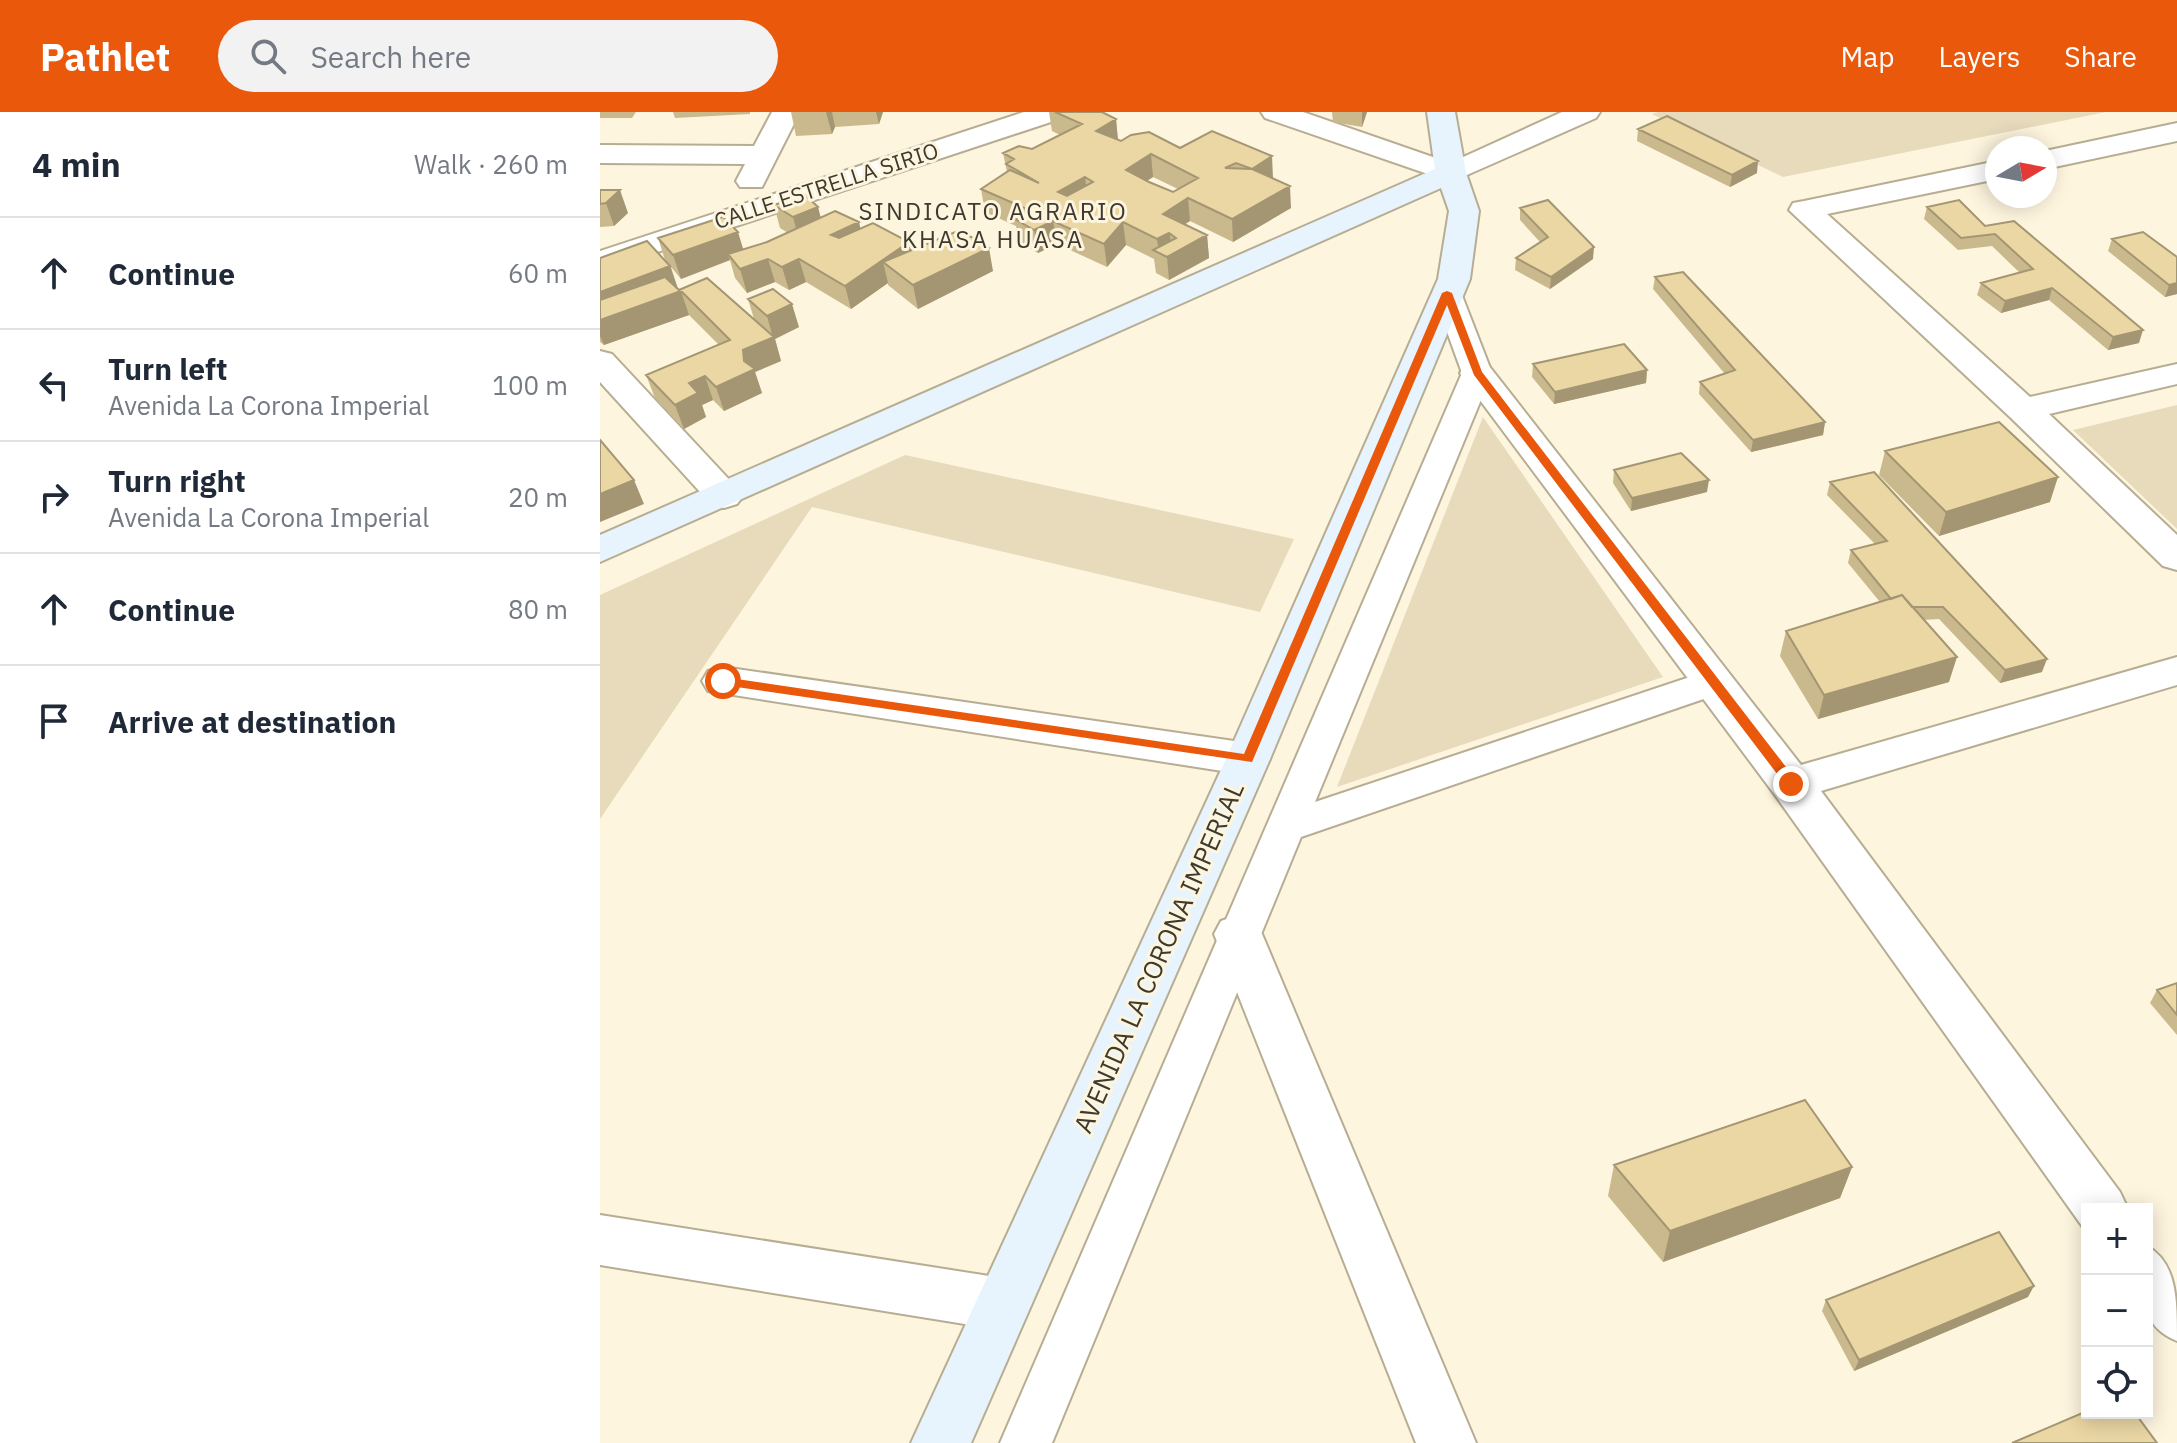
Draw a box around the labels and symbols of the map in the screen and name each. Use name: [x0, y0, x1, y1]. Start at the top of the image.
street label: CALLE ESTRELLA SIRIO: [710, 135, 942, 235]
north arrow: [1985, 136, 2057, 208]
district label: SINDICATO AGRARIO KHASA HUASA: [858, 195, 1128, 255]
route start: [705, 663, 741, 699]
route end: [1773, 766, 1809, 802]
street label: AVENIDA LA CORONA IMPERIAL: [1065, 776, 1251, 1138]

